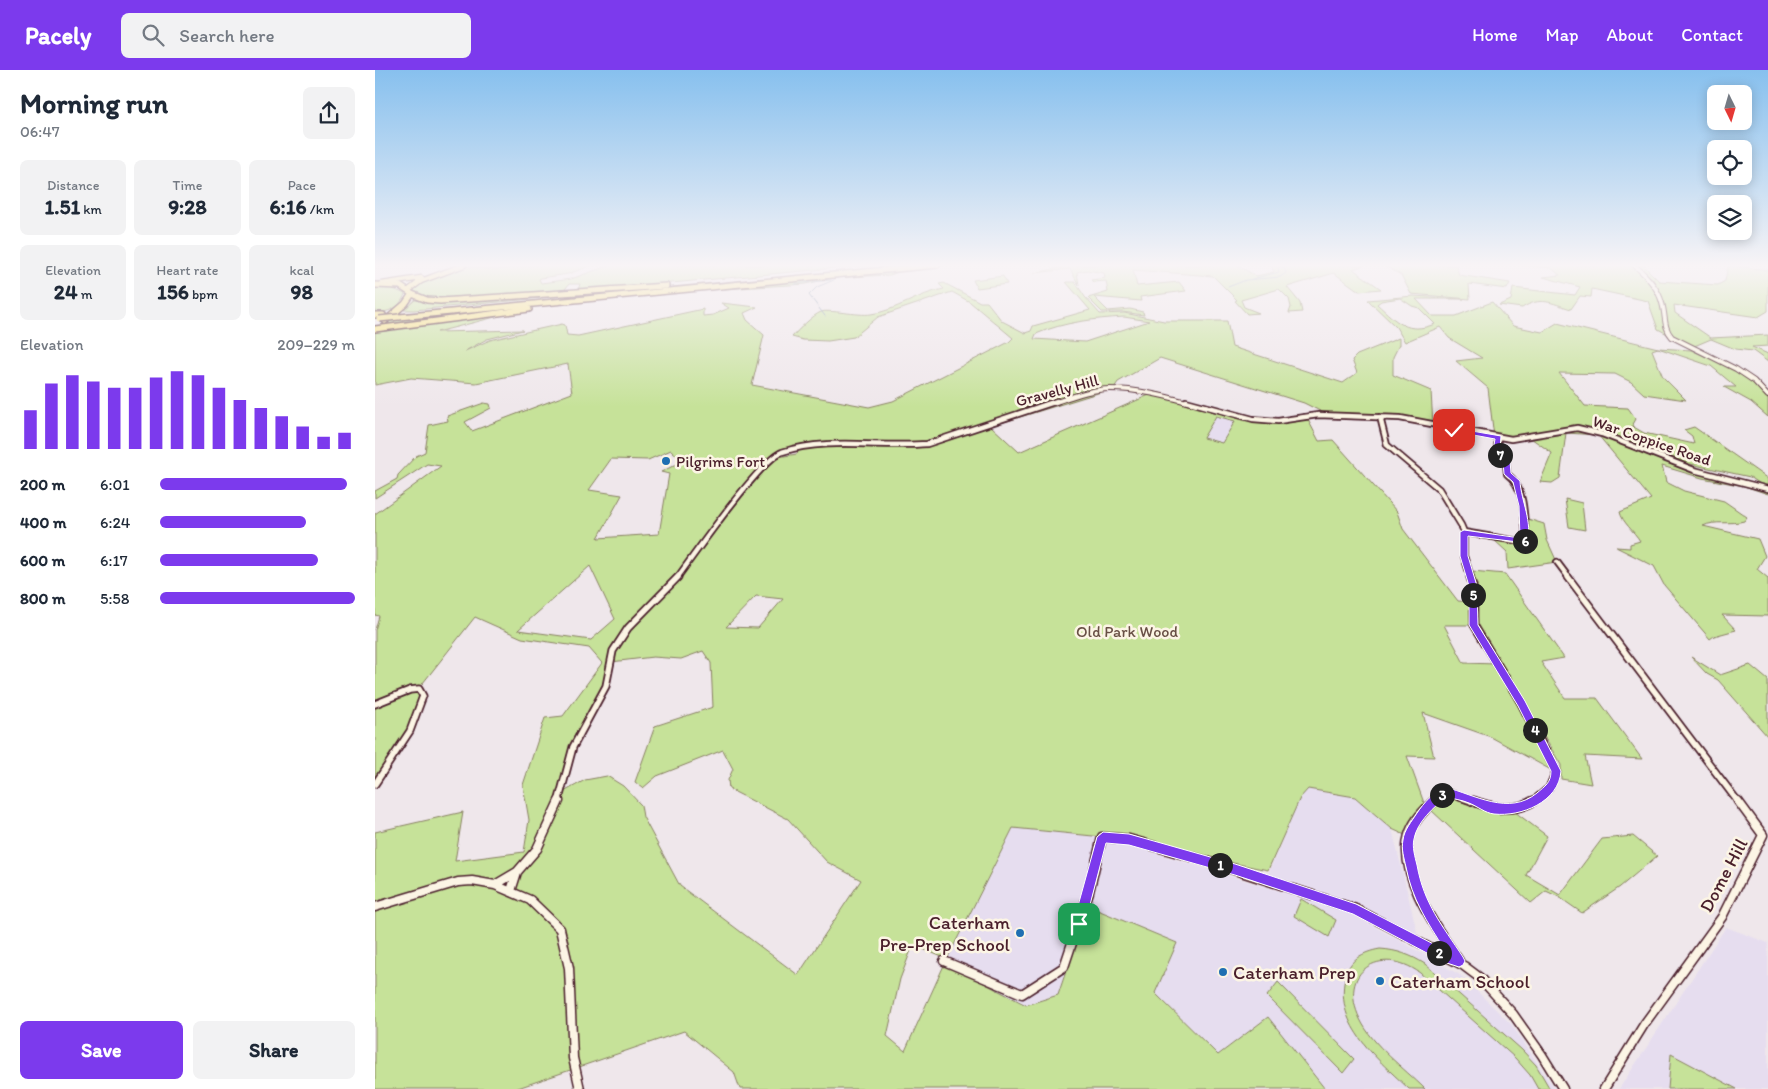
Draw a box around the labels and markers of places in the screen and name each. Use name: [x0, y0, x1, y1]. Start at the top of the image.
pin: [1433, 409, 1475, 451]
pin: 7: [1487, 442, 1513, 468]
place label: Pilgrims Fort: [676, 452, 765, 471]
marker: Pilgrims Fort: [660, 455, 672, 467]
pin: 6: [1513, 528, 1537, 554]
pin: 5: [1461, 582, 1485, 608]
pin: 4: [1523, 718, 1547, 742]
pin: 3: [1429, 782, 1455, 808]
pin: 1: [1207, 852, 1233, 878]
pin: [1058, 903, 1100, 945]
place label: Caterham Pre-Prep School: [880, 911, 1011, 956]
marker: Caterham Pre-Prep School: [1014, 927, 1026, 939]
pin: 2: [1427, 940, 1451, 966]
place label: Caterham Prep: [1233, 961, 1356, 984]
marker: Caterham Prep: [1217, 966, 1229, 978]
place label: Caterham School: [1390, 970, 1530, 993]
marker: Caterham School: [1374, 975, 1386, 987]

